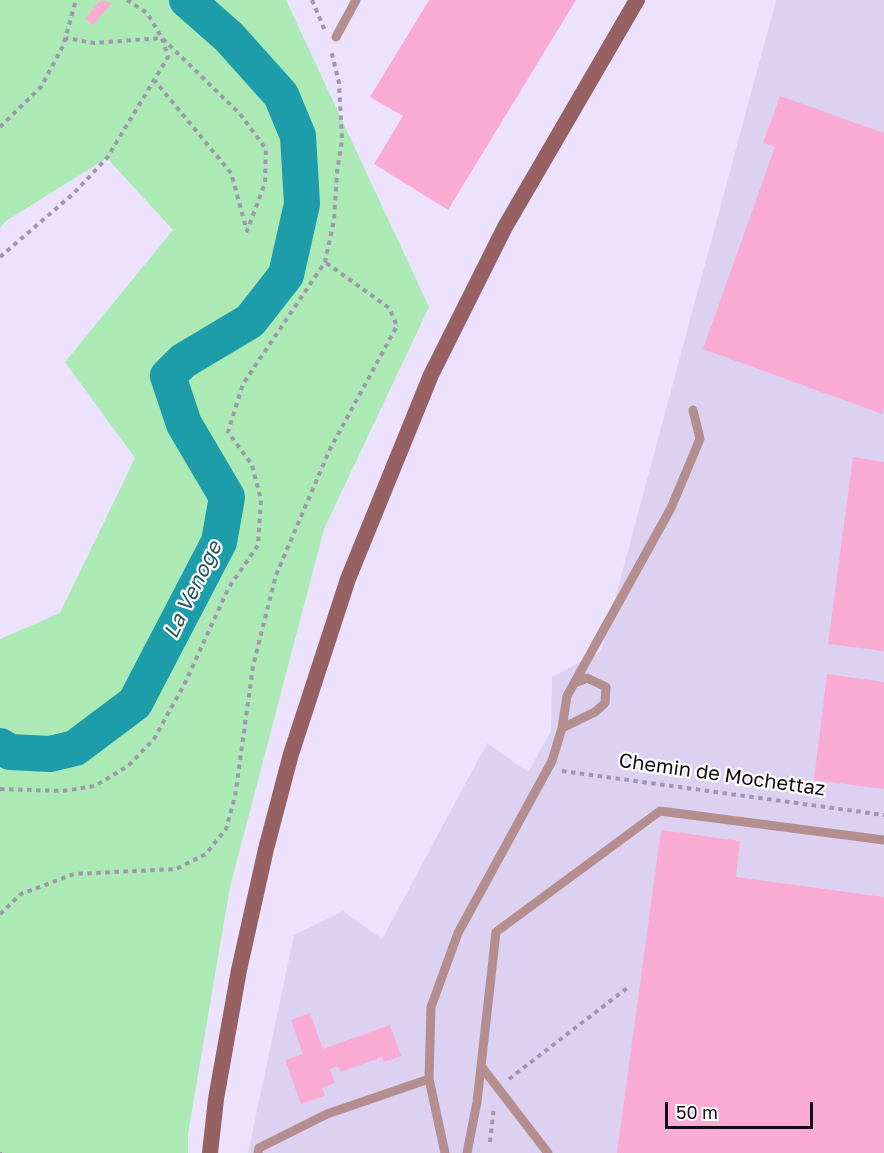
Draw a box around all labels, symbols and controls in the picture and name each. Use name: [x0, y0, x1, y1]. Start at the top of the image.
water label: La Venoge: [159, 537, 227, 643]
street label: Chemin de Mochettaz: [617, 749, 827, 801]
scale bar: [668, 1090, 816, 1128]
text: 50 m: [676, 1101, 718, 1123]

